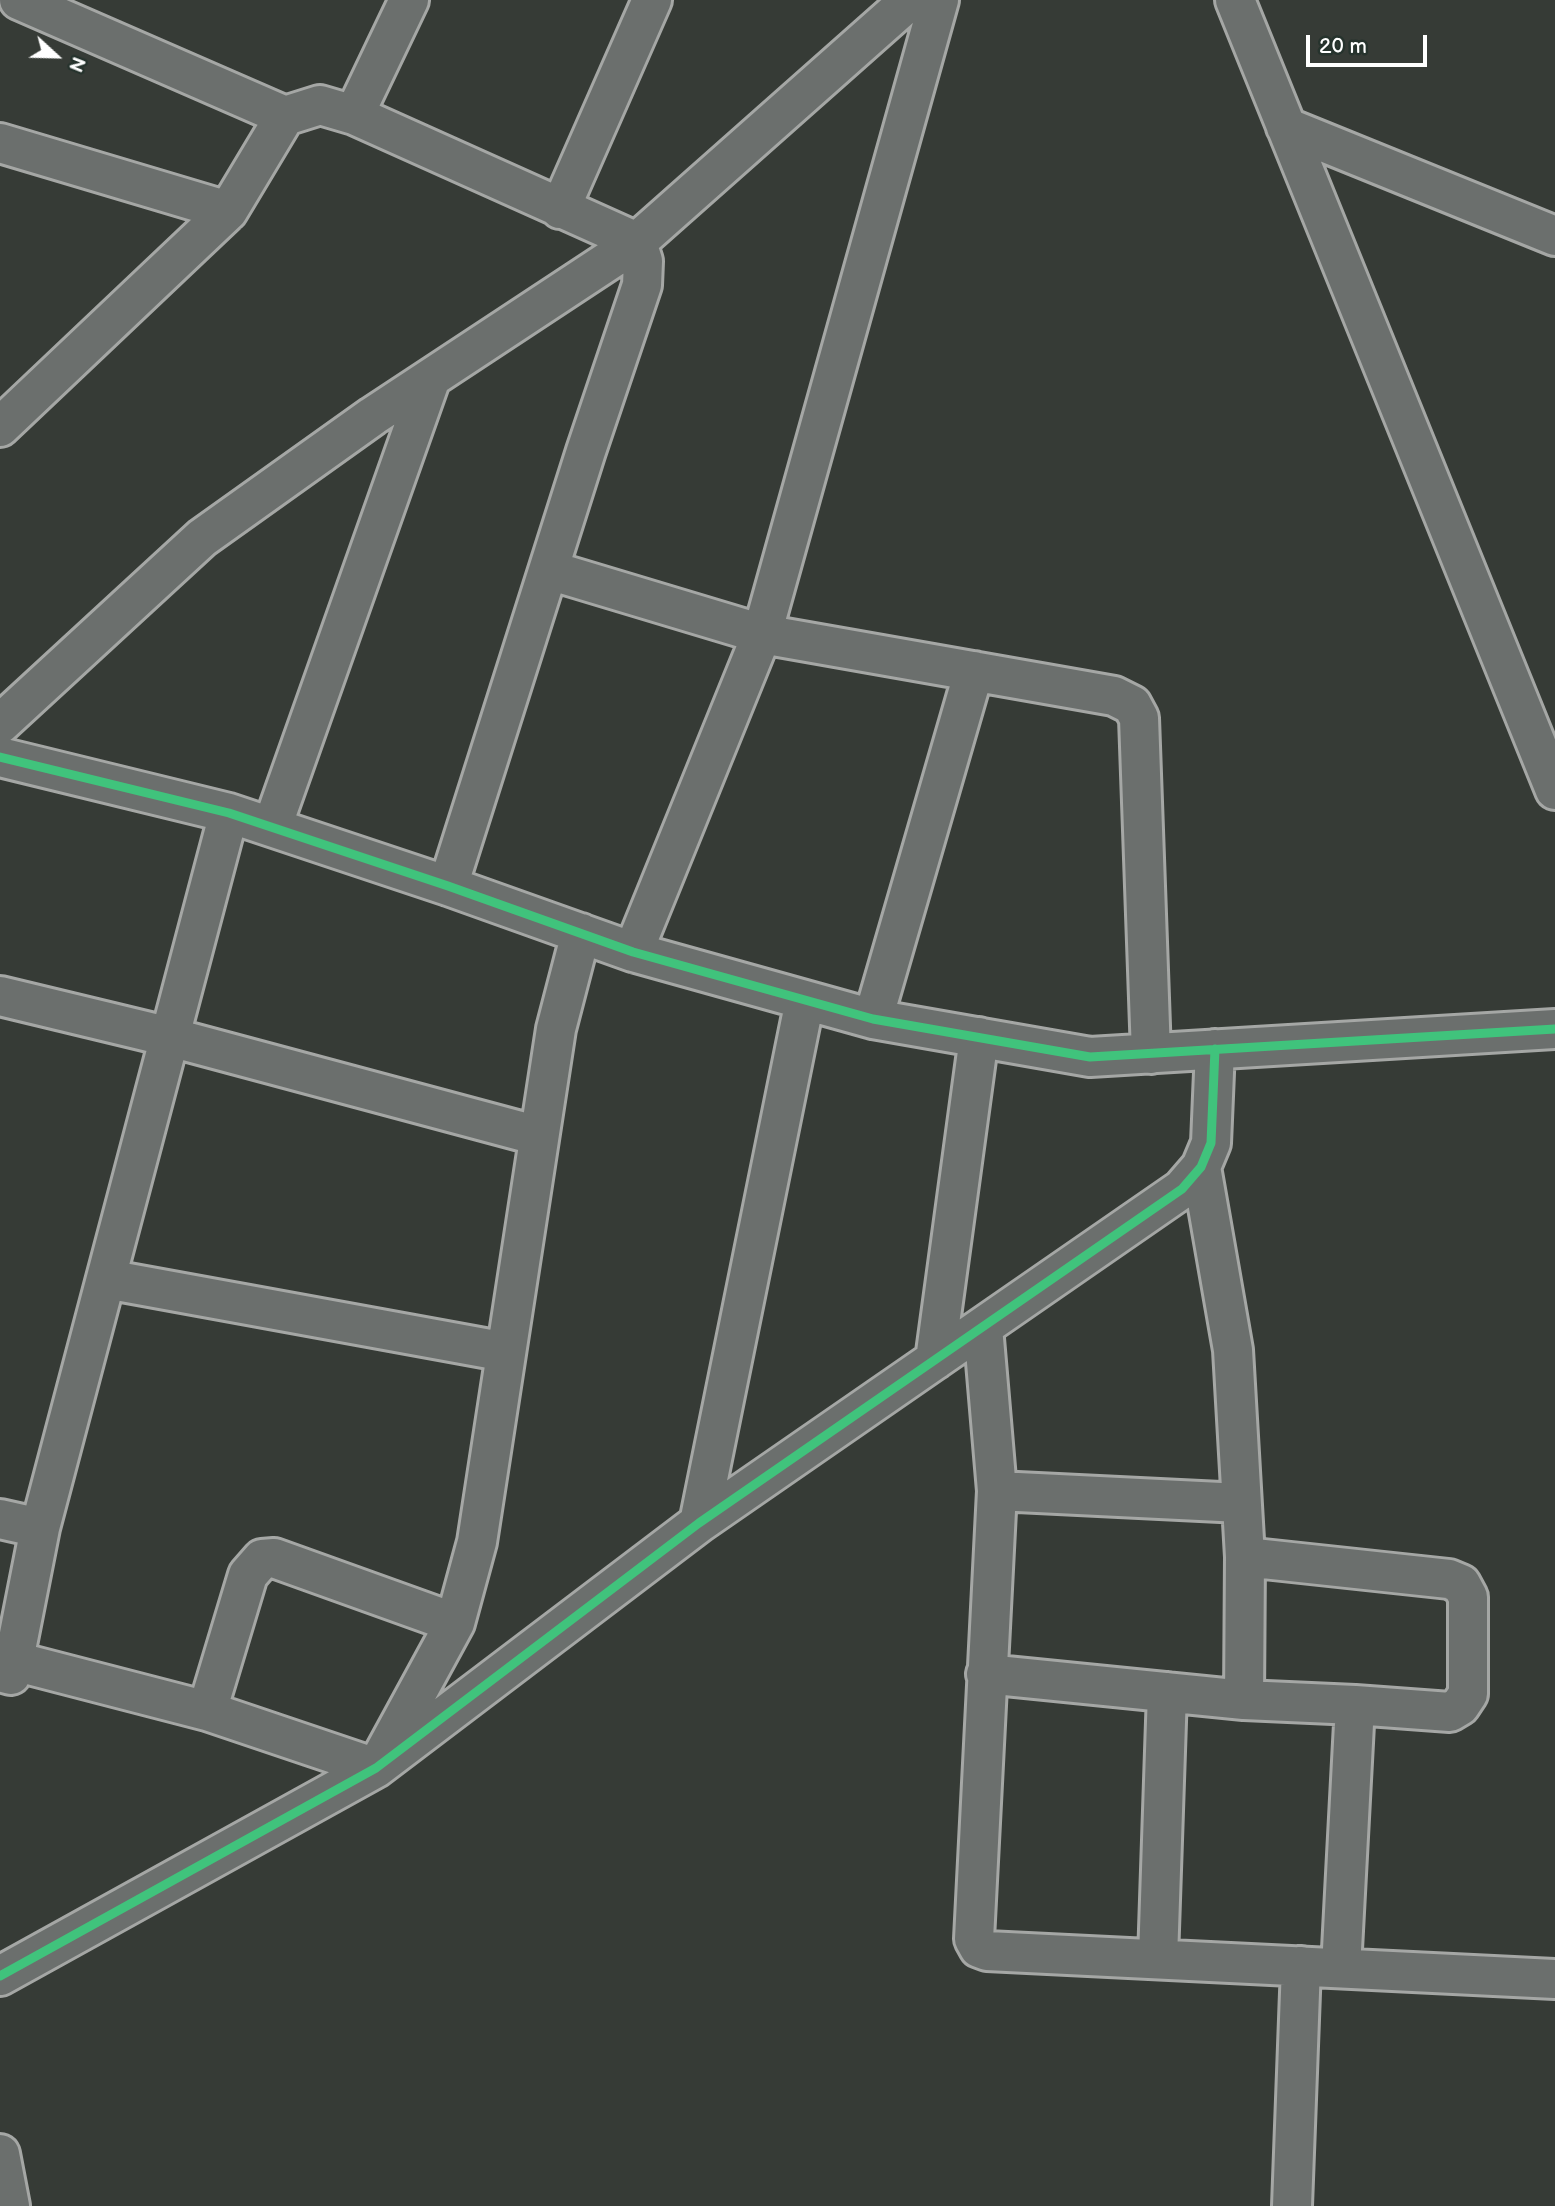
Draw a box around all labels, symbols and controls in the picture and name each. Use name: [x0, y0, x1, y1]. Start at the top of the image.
north arrow: [21, 21, 91, 91]
scale bar: [1310, 21, 1431, 65]
text: 20 m: [1319, 34, 1367, 59]
text: N: [63, 53, 89, 75]

